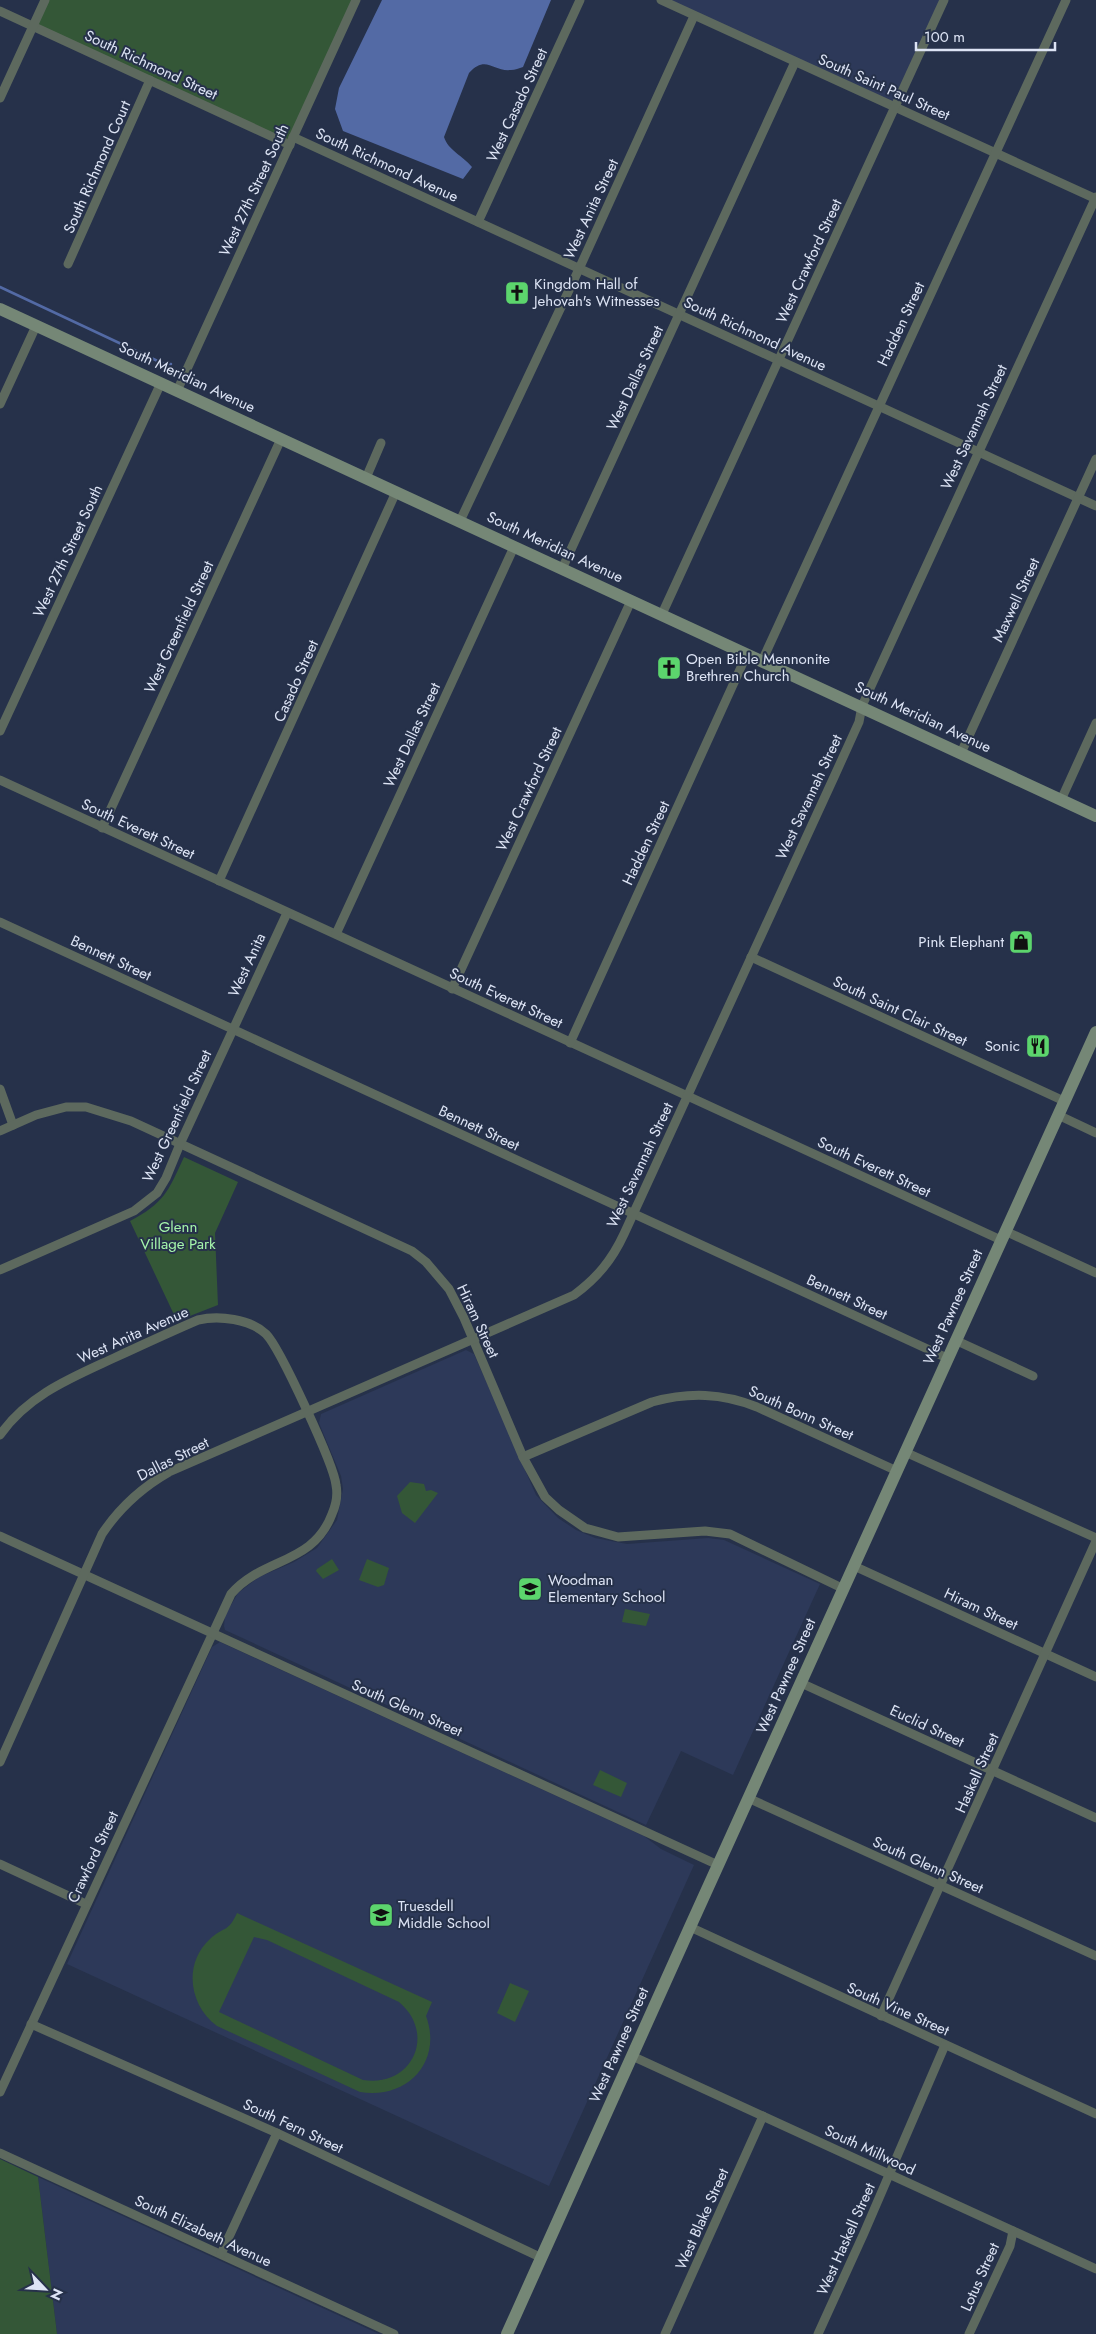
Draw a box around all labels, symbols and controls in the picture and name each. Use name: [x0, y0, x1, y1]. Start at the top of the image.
scale bar: [916, 20, 1055, 52]
street label: South Richmond Street: [81, 25, 221, 106]
text: 100 m: [924, 26, 965, 48]
street label: West Casado Street: [481, 44, 553, 166]
street label: South Saint Paul Street: [815, 48, 954, 126]
street label: South Richmond Court: [58, 97, 136, 237]
street label: West 27th Street South: [214, 120, 294, 260]
street label: South Richmond Avenue: [312, 122, 462, 208]
street label: West Anita Street: [558, 155, 624, 263]
street label: West Crawford Street: [771, 195, 848, 327]
place label: Kingdom Hall of Jehovah's Witnesses: [532, 273, 660, 312]
street label: Hadden Street: [872, 278, 930, 370]
church icon: Kingdom Hall of Jehovah's Witnesses: [504, 280, 530, 306]
street label: South Richmond Avenue: [680, 291, 830, 377]
street label: West Dallas Street: [601, 322, 669, 434]
street label: South Meridian Avenue: [115, 336, 259, 418]
street label: West Savannah Street: [935, 360, 1013, 493]
street label: West 27th Street South: [28, 481, 108, 621]
street label: South Meridian Avenue: [483, 506, 627, 588]
street label: Maxwell Street: [987, 554, 1045, 646]
street label: West Greenfield Street: [139, 557, 219, 697]
street label: Casado Street: [268, 636, 324, 726]
place label: Open Bible Mennonite Brethren Church: [686, 648, 830, 687]
church icon: Open Bible Mennonite Brethren Church: [656, 655, 682, 681]
street label: South Meridian Avenue: [851, 676, 995, 758]
street label: West Dallas Street: [378, 679, 446, 791]
street label: West Crawford Street: [491, 723, 568, 855]
street label: West Savannah Street: [770, 730, 848, 863]
street label: South Everett Street: [78, 793, 199, 865]
street label: Hadden Street: [617, 797, 675, 889]
shop icon: Pink Elephant: [1008, 929, 1034, 955]
street label: Bennett Street: [67, 930, 155, 987]
street label: West Anita: [223, 930, 271, 1000]
place label: Pink Elephant: [918, 931, 1004, 953]
street label: South Everett Street: [446, 962, 567, 1034]
street label: South Saint Clair Street: [829, 970, 971, 1052]
restaurant icon: Sonic: [1025, 1033, 1051, 1059]
place label: Sonic: [985, 1035, 1020, 1057]
street label: West Greenfield Street: [137, 1046, 217, 1186]
street label: West Savannah Street: [601, 1098, 679, 1231]
street label: Bennett Street: [435, 1100, 523, 1157]
street label: South Everett Street: [814, 1131, 935, 1203]
park label: Glenn Village Park: [140, 1216, 216, 1255]
street label: West Pawnee Street: [918, 1245, 988, 1368]
street label: Bennett Street: [803, 1269, 891, 1326]
street label: Hiram Street: [451, 1281, 505, 1362]
street label: West Anita Avenue: [74, 1301, 192, 1369]
street label: South Bonn Street: [745, 1380, 857, 1446]
street label: Dallas Street: [133, 1431, 213, 1486]
place label: Woodman Elementary School: [548, 1569, 665, 1608]
school or university icon: Woodman Elementary School: [517, 1576, 543, 1602]
street label: Hiram Street: [941, 1582, 1022, 1636]
street label: West Pawnee Street: [751, 1614, 821, 1737]
street label: South Glenn Street: [348, 1674, 466, 1742]
street label: Euclid Street: [886, 1699, 968, 1753]
street label: Haskell Street: [950, 1729, 1005, 1816]
street label: Crawford Street: [62, 1807, 124, 1907]
street label: South Glenn Street: [869, 1831, 987, 1899]
place label: Truesdell Middle School: [398, 1895, 490, 1934]
school or university icon: Truesdell Middle School: [368, 1902, 394, 1928]
street label: South Vine Street: [843, 1977, 953, 2042]
street label: West Pawnee Street: [584, 1983, 654, 2106]
street label: South Fern Street: [239, 2093, 347, 2159]
street label: South Millwood: [821, 2119, 919, 2181]
street label: West Blake Street: [670, 2164, 734, 2273]
street label: West Haskell Street: [811, 2179, 881, 2299]
street label: South Elizabeth Avenue: [131, 2190, 275, 2273]
street label: Lotus Street: [955, 2239, 1005, 2315]
north arrow: [20, 2264, 70, 2314]
text: N: [45, 2285, 68, 2304]

